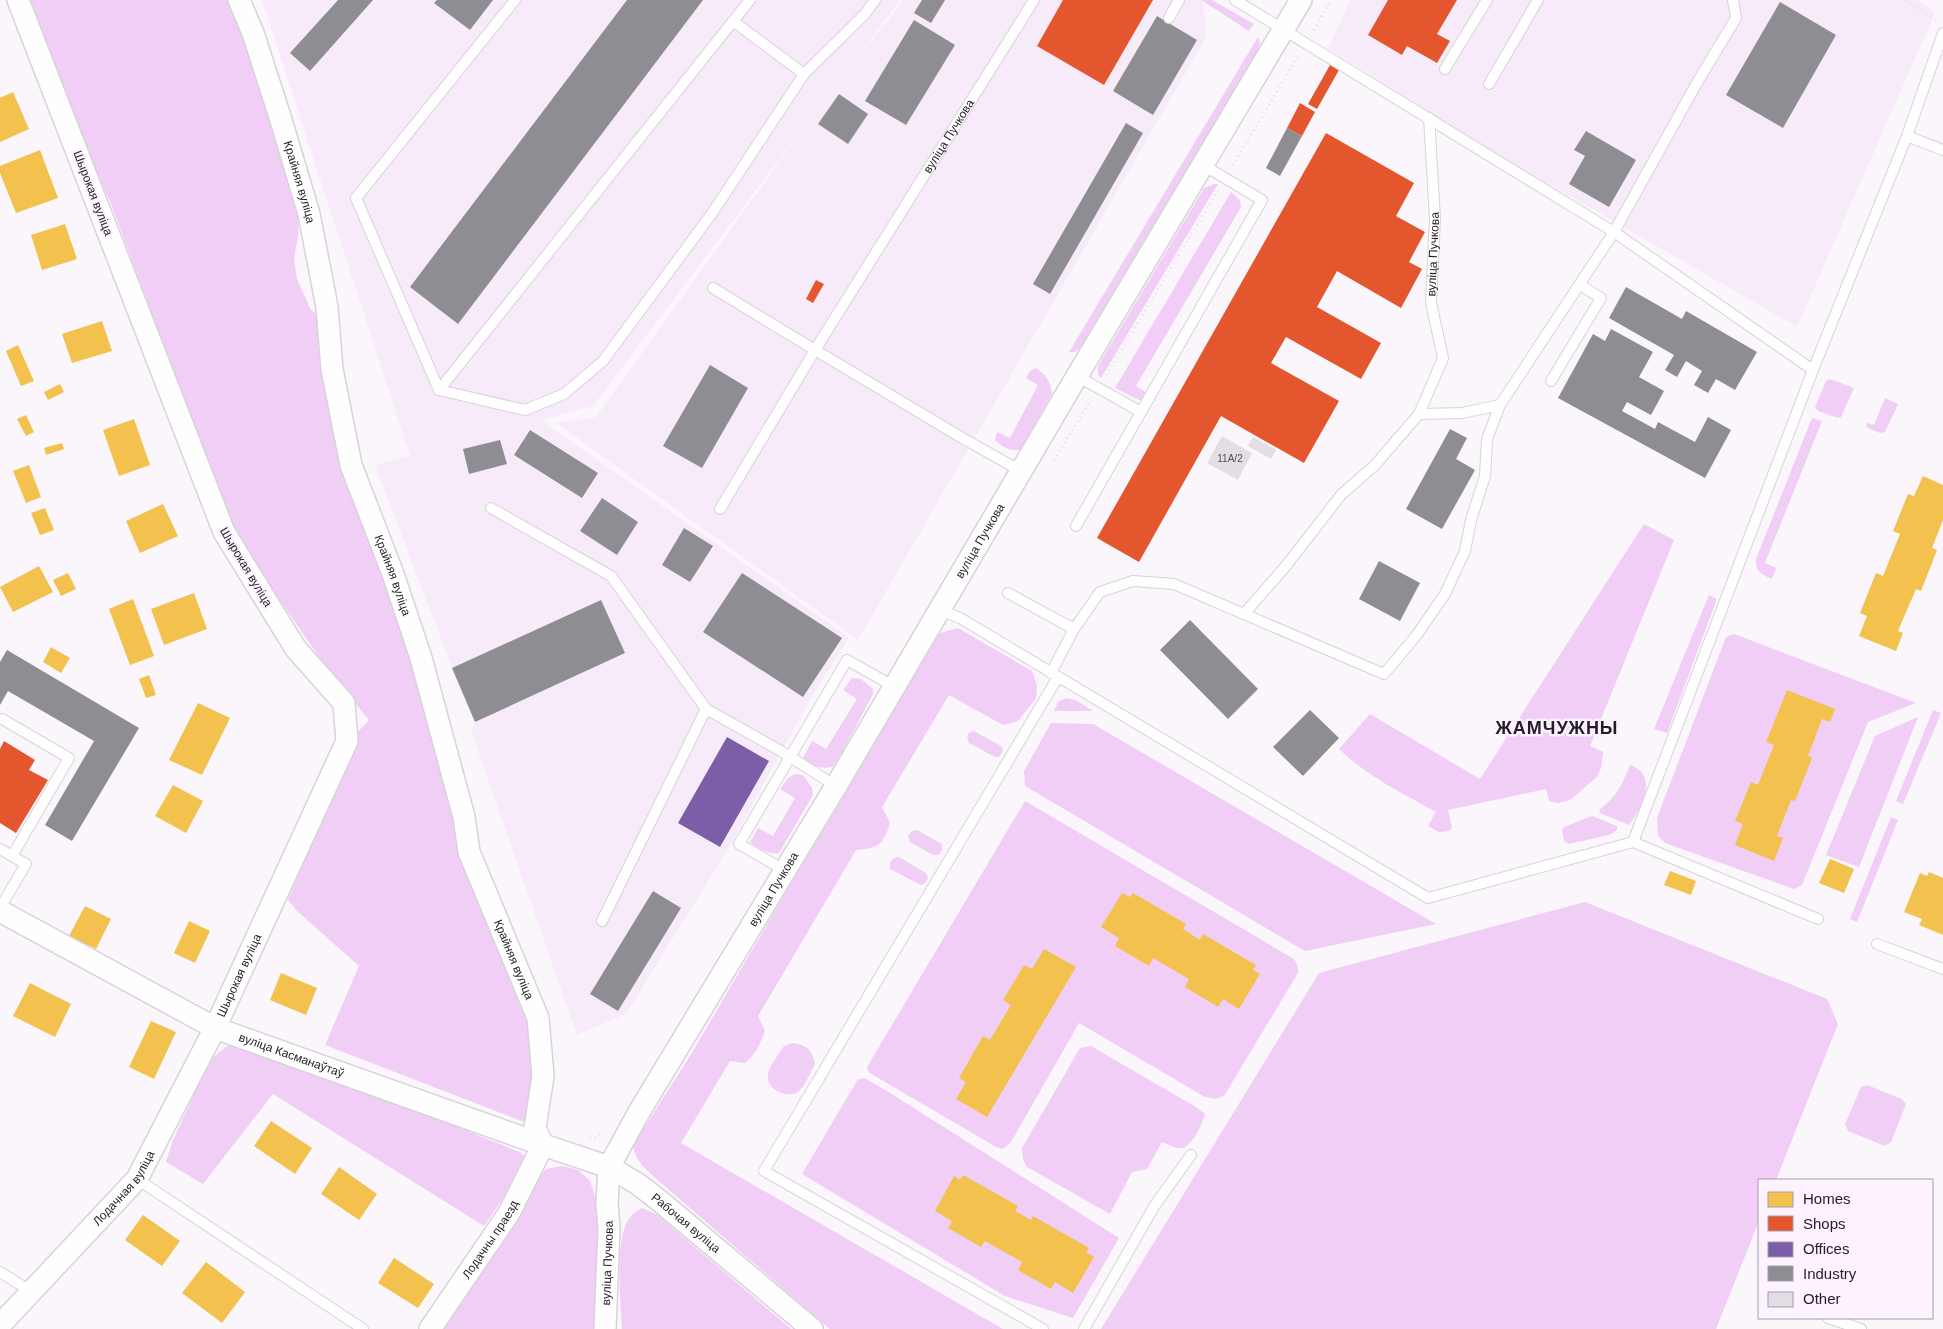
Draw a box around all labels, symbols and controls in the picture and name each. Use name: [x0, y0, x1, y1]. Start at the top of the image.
street label: вуліца Пучкова: [920, 97, 977, 176]
street label: Крайняя вуліца: [281, 139, 318, 225]
street label: Шырокая вуліца: [70, 148, 116, 238]
street label: вуліца Пучкова: [1424, 211, 1442, 297]
house number: 11А/2: [1217, 453, 1243, 464]
street label: вуліца Пучкова: [953, 501, 1008, 581]
street label: Шырокая вуліца: [217, 525, 275, 609]
street label: Крайняя вуліца: [372, 533, 414, 618]
district label: ЖАМЧУЖНЫ: [1495, 718, 1619, 738]
street label: вуліца Пучкова: [746, 849, 802, 929]
street label: Крайняя вуліца: [491, 918, 537, 1002]
street label: Шырокая вуліца: [214, 931, 264, 1019]
street label: вуліца Касманаўтаў: [237, 1030, 346, 1080]
street label: Лодачная вуліца: [90, 1148, 158, 1229]
legend: [1758, 1179, 1933, 1319]
street label: Рабочая вуліца: [649, 1190, 723, 1256]
text: Homes: [1803, 1190, 1851, 1207]
street label: Лодачны праезд: [459, 1198, 521, 1281]
text: Shops: [1803, 1215, 1846, 1232]
street label: вуліца Пучкова: [599, 1220, 616, 1305]
text: Offices: [1803, 1240, 1849, 1257]
text: Industry: [1803, 1265, 1857, 1282]
text: Other: [1803, 1290, 1841, 1307]

